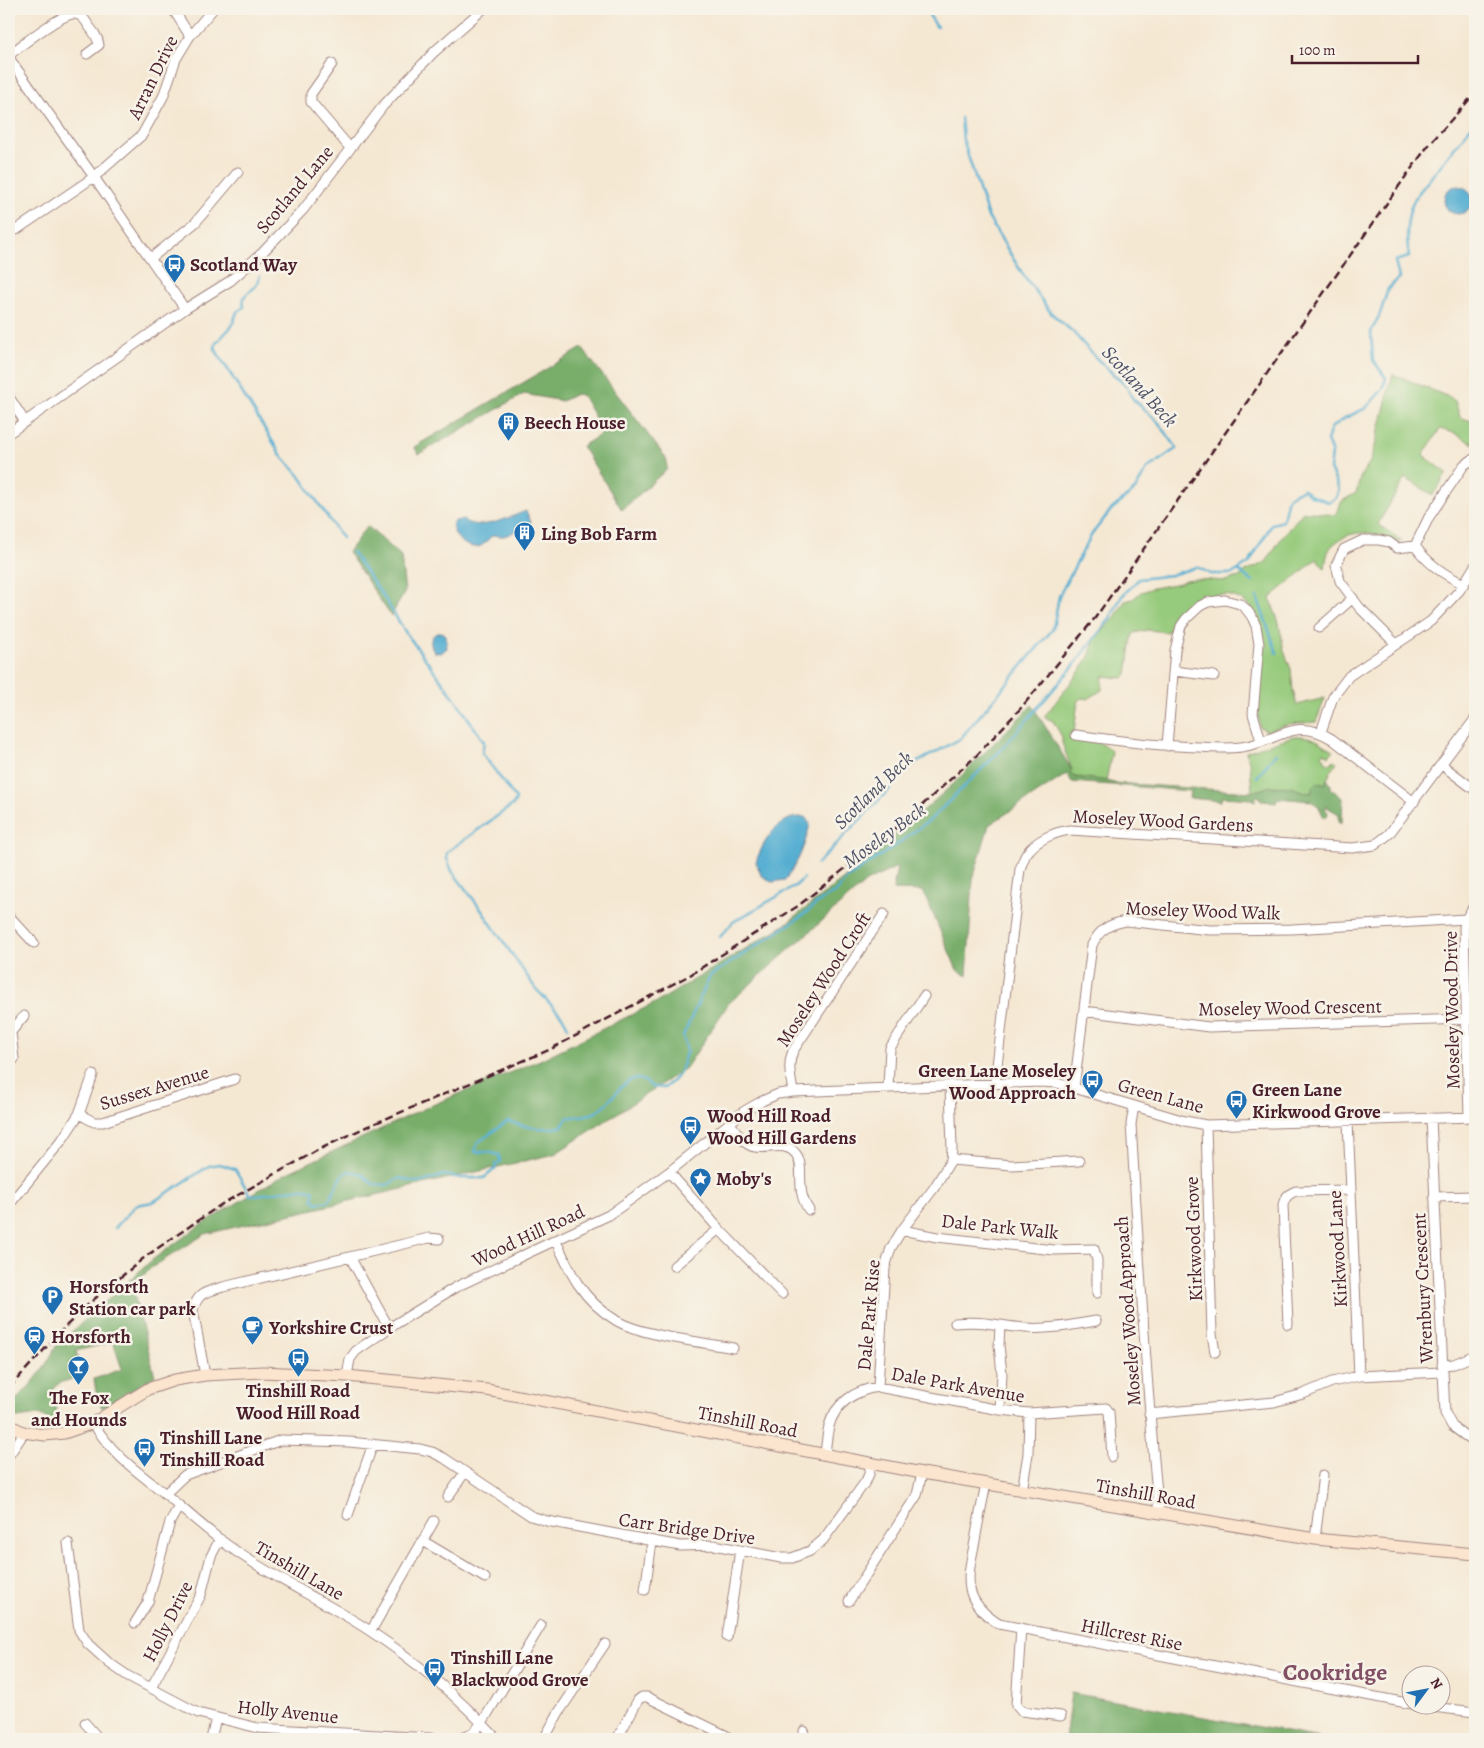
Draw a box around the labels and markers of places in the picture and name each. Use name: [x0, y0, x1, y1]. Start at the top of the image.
bus stop icon: Scotland Way: [162, 252, 186, 283]
place label: Scotland Way: [190, 252, 298, 278]
building icon: Beech House: [496, 410, 520, 441]
place label: Beech House: [524, 410, 626, 436]
building icon: Ling Bob Farm: [513, 521, 537, 552]
place label: Ling Bob Farm: [541, 521, 657, 547]
place label: Green Lane Moseley Wood Approach: [918, 1058, 1077, 1106]
bus stop icon: Green Lane Moseley Wood Approach: [1080, 1069, 1104, 1100]
place label: Green Lane Kirkwood Grove: [1252, 1077, 1381, 1125]
bus stop icon: Green Lane Kirkwood Grove: [1224, 1088, 1248, 1119]
place label: Wood Hill Road Wood Hill Gardens: [706, 1103, 857, 1151]
bus stop icon: Wood Hill Road Wood Hill Gardens: [679, 1114, 703, 1145]
place icon: Moby's: [688, 1166, 712, 1197]
place label: Moby's: [716, 1166, 772, 1192]
place label: Horsforth Station car park: [69, 1274, 196, 1322]
parking icon: Horsforth Station car park: [41, 1285, 65, 1316]
cafe icon: Yorkshire Crust: [241, 1315, 265, 1346]
place label: Yorkshire Crust: [268, 1315, 394, 1341]
station icon: Horsforth: [23, 1324, 47, 1355]
place label: Horsforth: [51, 1324, 131, 1350]
bus stop icon: Tinshill Road Wood Hill Road: [286, 1347, 310, 1378]
bar icon: The Fox and Hounds: [67, 1354, 91, 1385]
place label: Tinshill Road Wood Hill Road: [235, 1378, 361, 1426]
place label: The Fox and Hounds: [31, 1385, 127, 1433]
place label: Tinshill Lane Tinshill Road: [160, 1425, 265, 1473]
bus stop icon: Tinshill Lane Tinshill Road: [132, 1436, 156, 1467]
place label: Tinshill Lane Blackwood Grove: [451, 1645, 589, 1693]
bus stop icon: Tinshill Lane Blackwood Grove: [423, 1656, 447, 1687]

